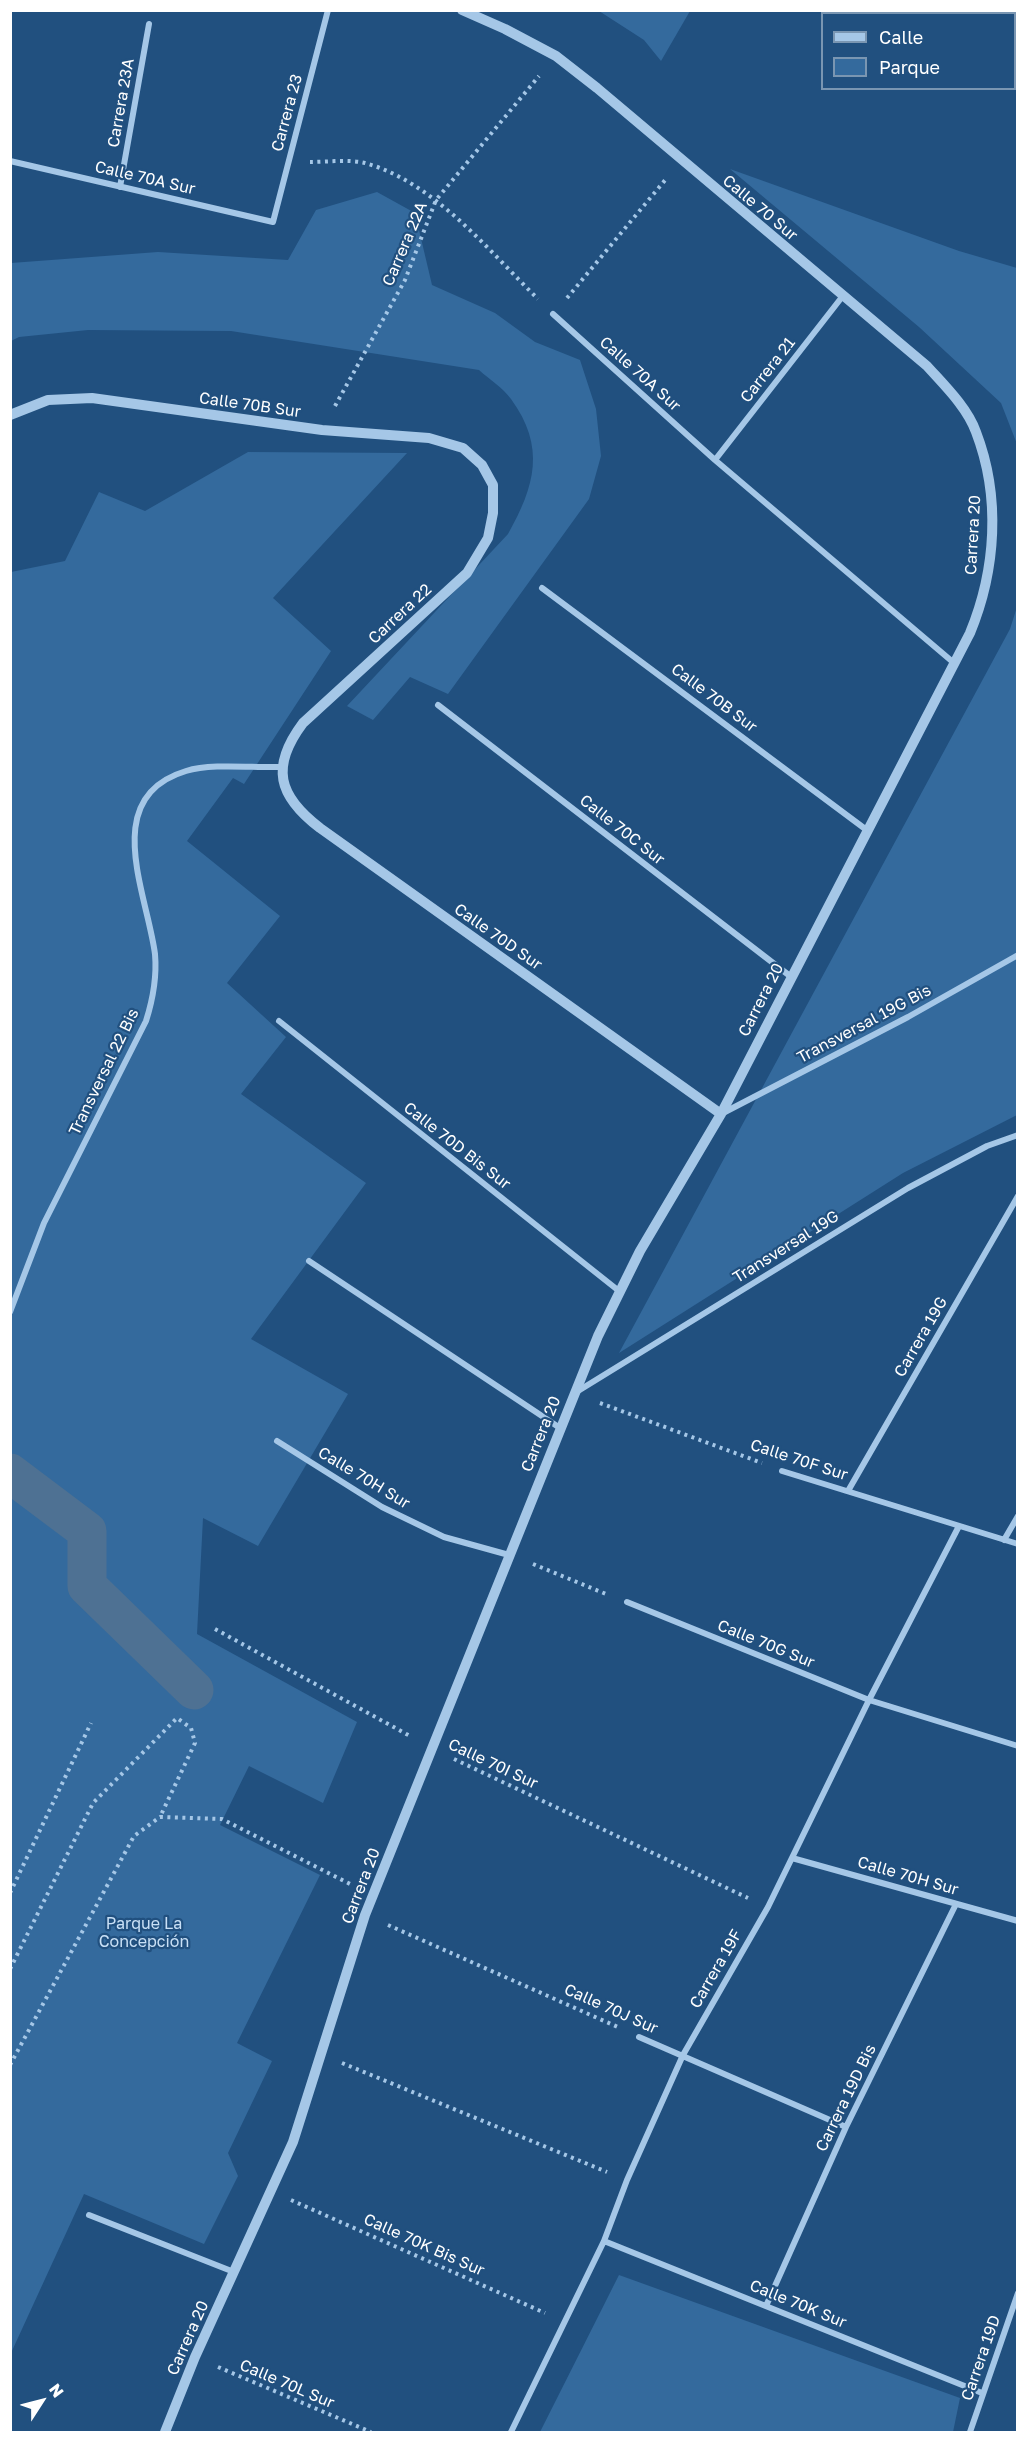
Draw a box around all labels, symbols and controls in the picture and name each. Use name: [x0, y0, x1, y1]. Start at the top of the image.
legend: [821, 12, 1016, 90]
text: Calle: [879, 26, 923, 48]
text: Parque: [879, 56, 940, 78]
street label: Carrera 23A: [104, 57, 138, 149]
street label: Carrera 23: [267, 72, 307, 154]
street label: Calle 70A Sur: [93, 157, 197, 199]
street label: Calle 70 Sur: [719, 171, 801, 245]
street label: Carrera 22A: [379, 199, 431, 289]
street label: Calle 70A Sur: [595, 333, 685, 415]
street label: Carrera 21: [737, 333, 799, 407]
street label: Calle 70B Sur: [198, 388, 302, 422]
street label: Carrera 20: [961, 495, 985, 575]
street label: Carrera 22: [364, 580, 436, 648]
street label: Calle 70B Sur: [667, 659, 761, 737]
street label: Calle 70C Sur: [576, 791, 668, 869]
street label: Calle 70D Sur: [450, 900, 546, 974]
street label: Carrera 20: [734, 960, 788, 1040]
street label: Transversal 19G Bis: [794, 981, 934, 1067]
street label: Transversal 22 Bis: [65, 1005, 143, 1139]
street label: Calle 70D Bis Sur: [400, 1098, 514, 1194]
street label: Transversal 19G: [729, 1207, 843, 1287]
street label: Carrera 19G: [890, 1294, 952, 1380]
street label: Carrera 20: [517, 1393, 565, 1475]
street label: Calle 70F Sur: [748, 1435, 850, 1485]
street label: Calle 70H Sur: [314, 1443, 414, 1513]
street label: Calle 70G Sur: [715, 1616, 817, 1672]
street label: Calle 70I Sur: [445, 1735, 541, 1793]
street label: Carrera 20: [338, 1845, 384, 1927]
street label: Calle 70H Sur: [855, 1852, 961, 1900]
park label: Parque La Concepción: [99, 1914, 189, 1952]
street label: Carrera 19F: [686, 1926, 746, 2012]
street label: Calle 70J Sur: [561, 1980, 661, 2038]
street label: Carrera 19D Bis: [812, 2041, 880, 2155]
street label: Calle 70K Bis Sur: [361, 2210, 487, 2280]
street label: Calle 70K Sur: [747, 2276, 849, 2332]
street label: Carrera 20: [163, 2298, 213, 2378]
street label: Carrera 19D: [957, 2313, 1005, 2403]
street label: Calle 70L Sur: [237, 2355, 337, 2413]
north arrow: [12, 2371, 72, 2431]
text: N: [45, 2380, 68, 2401]

